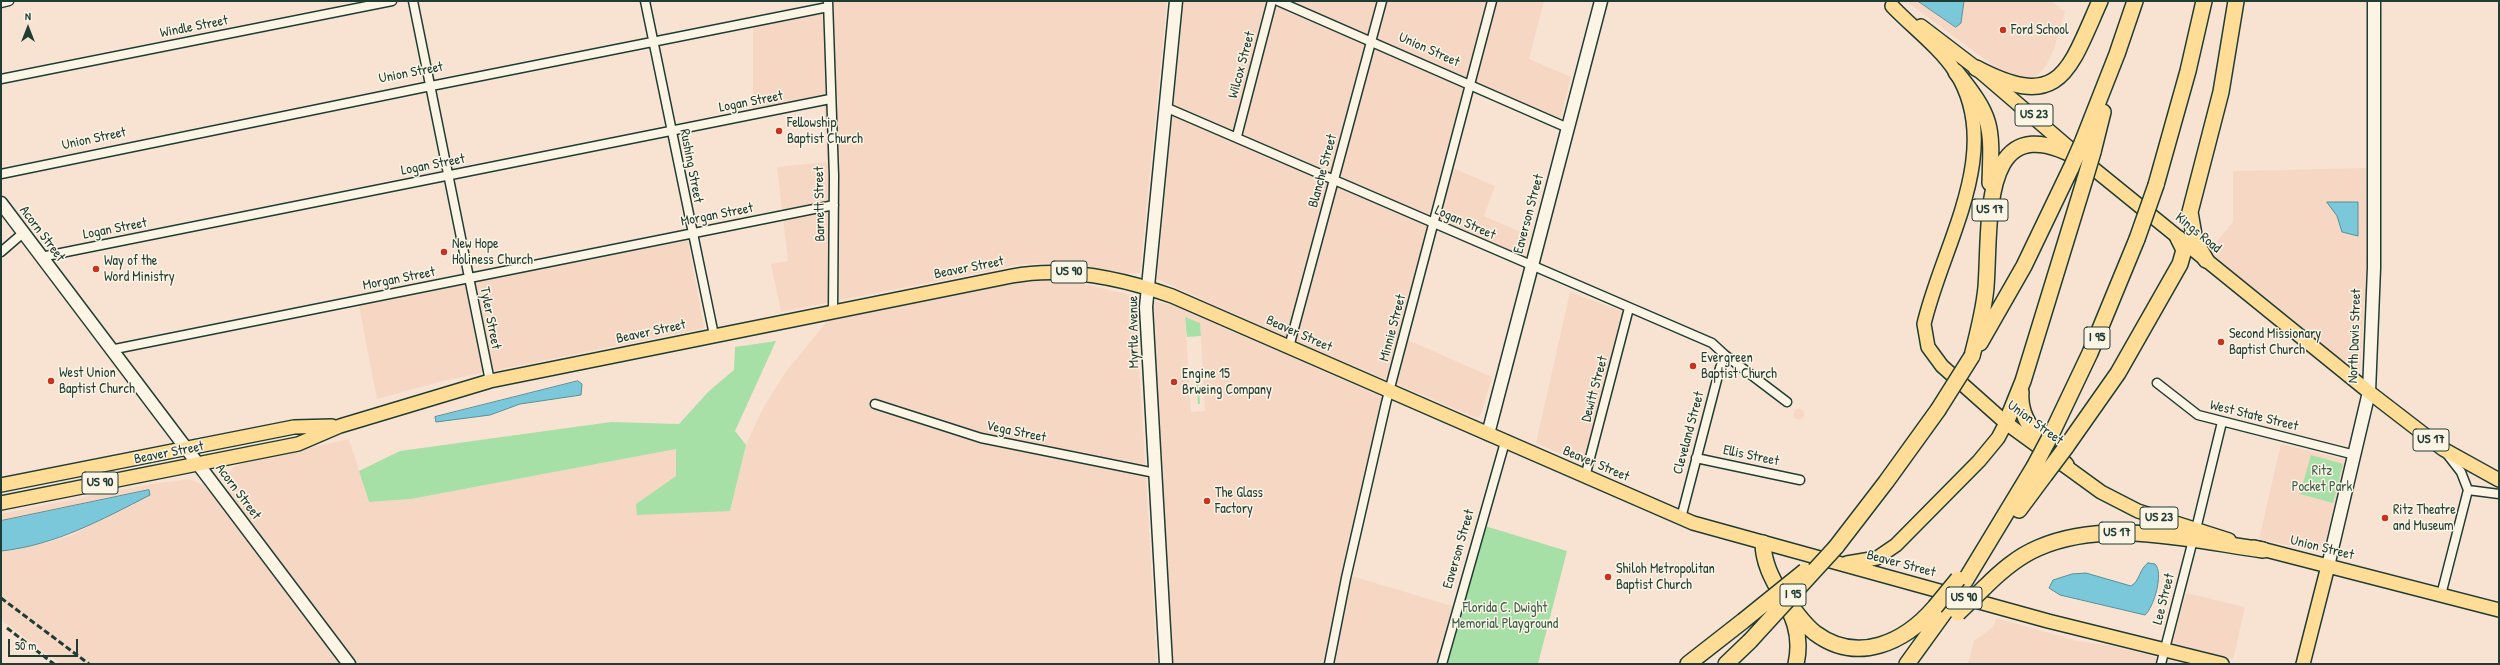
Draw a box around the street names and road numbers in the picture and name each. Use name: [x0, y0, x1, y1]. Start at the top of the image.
street label: Windle Street: [159, 12, 229, 42]
street label: Union Street: [1396, 29, 1462, 71]
street label: Wilcox Street: [1225, 30, 1259, 100]
street label: Union Street: [378, 59, 444, 87]
street label: Logan Street: [718, 88, 784, 116]
road number: US 23: [2015, 104, 2053, 126]
street label: Union Street: [60, 124, 128, 154]
street label: Rushing Street: [676, 128, 706, 204]
street label: Blanche Street: [1305, 132, 1341, 210]
street label: Logan Street: [400, 151, 466, 179]
street label: Barnett Street: [811, 166, 829, 242]
street label: Eaverson Street: [1510, 173, 1548, 255]
road number: US 17: [1972, 199, 2008, 221]
street label: Morgan Street: [679, 200, 755, 230]
street label: Logan Street: [1432, 202, 1498, 244]
street label: Acorn Street: [16, 203, 68, 265]
street label: Kings Road: [2172, 209, 2224, 257]
street label: Logan Street: [82, 215, 148, 243]
street label: Beaver Street: [933, 253, 1005, 283]
road number: US 90: [1051, 261, 1087, 283]
street label: Morgan Street: [361, 264, 437, 294]
street label: Tyler Street: [476, 285, 504, 351]
street label: North Davis Street: [2345, 288, 2365, 384]
street label: Minnie Street: [1376, 293, 1410, 363]
street label: Myrtle Avenue: [1125, 296, 1143, 368]
street label: Beaver Street: [1263, 312, 1335, 356]
street label: Beaver Street: [615, 316, 687, 348]
road number: I 95: [2084, 327, 2110, 349]
street label: Dewitt Street: [1578, 354, 1612, 424]
street label: Cleveland Street: [1670, 390, 1708, 476]
street label: Union Street: [2004, 397, 2066, 449]
street label: West State Street: [2208, 397, 2300, 435]
street label: Vega Street: [984, 417, 1048, 447]
road number: US 17: [2413, 429, 2449, 451]
street label: Beaver Street: [133, 438, 205, 468]
street label: Beaver Street: [1560, 442, 1632, 486]
street label: Ellis Street: [1722, 442, 1780, 470]
street label: Acorn Street: [212, 461, 264, 523]
road number: US 90: [82, 472, 118, 494]
road number: US 23: [2140, 507, 2178, 529]
street label: Eaverson Street: [1440, 508, 1478, 590]
road number: US 17: [2099, 522, 2135, 544]
street label: Union Street: [2288, 532, 2356, 564]
street label: Beaver Street: [1865, 547, 1937, 581]
street label: Lee Street: [2150, 572, 2178, 626]
road number: I 95: [1780, 584, 1806, 606]
road number: US 90: [1946, 587, 1982, 609]

